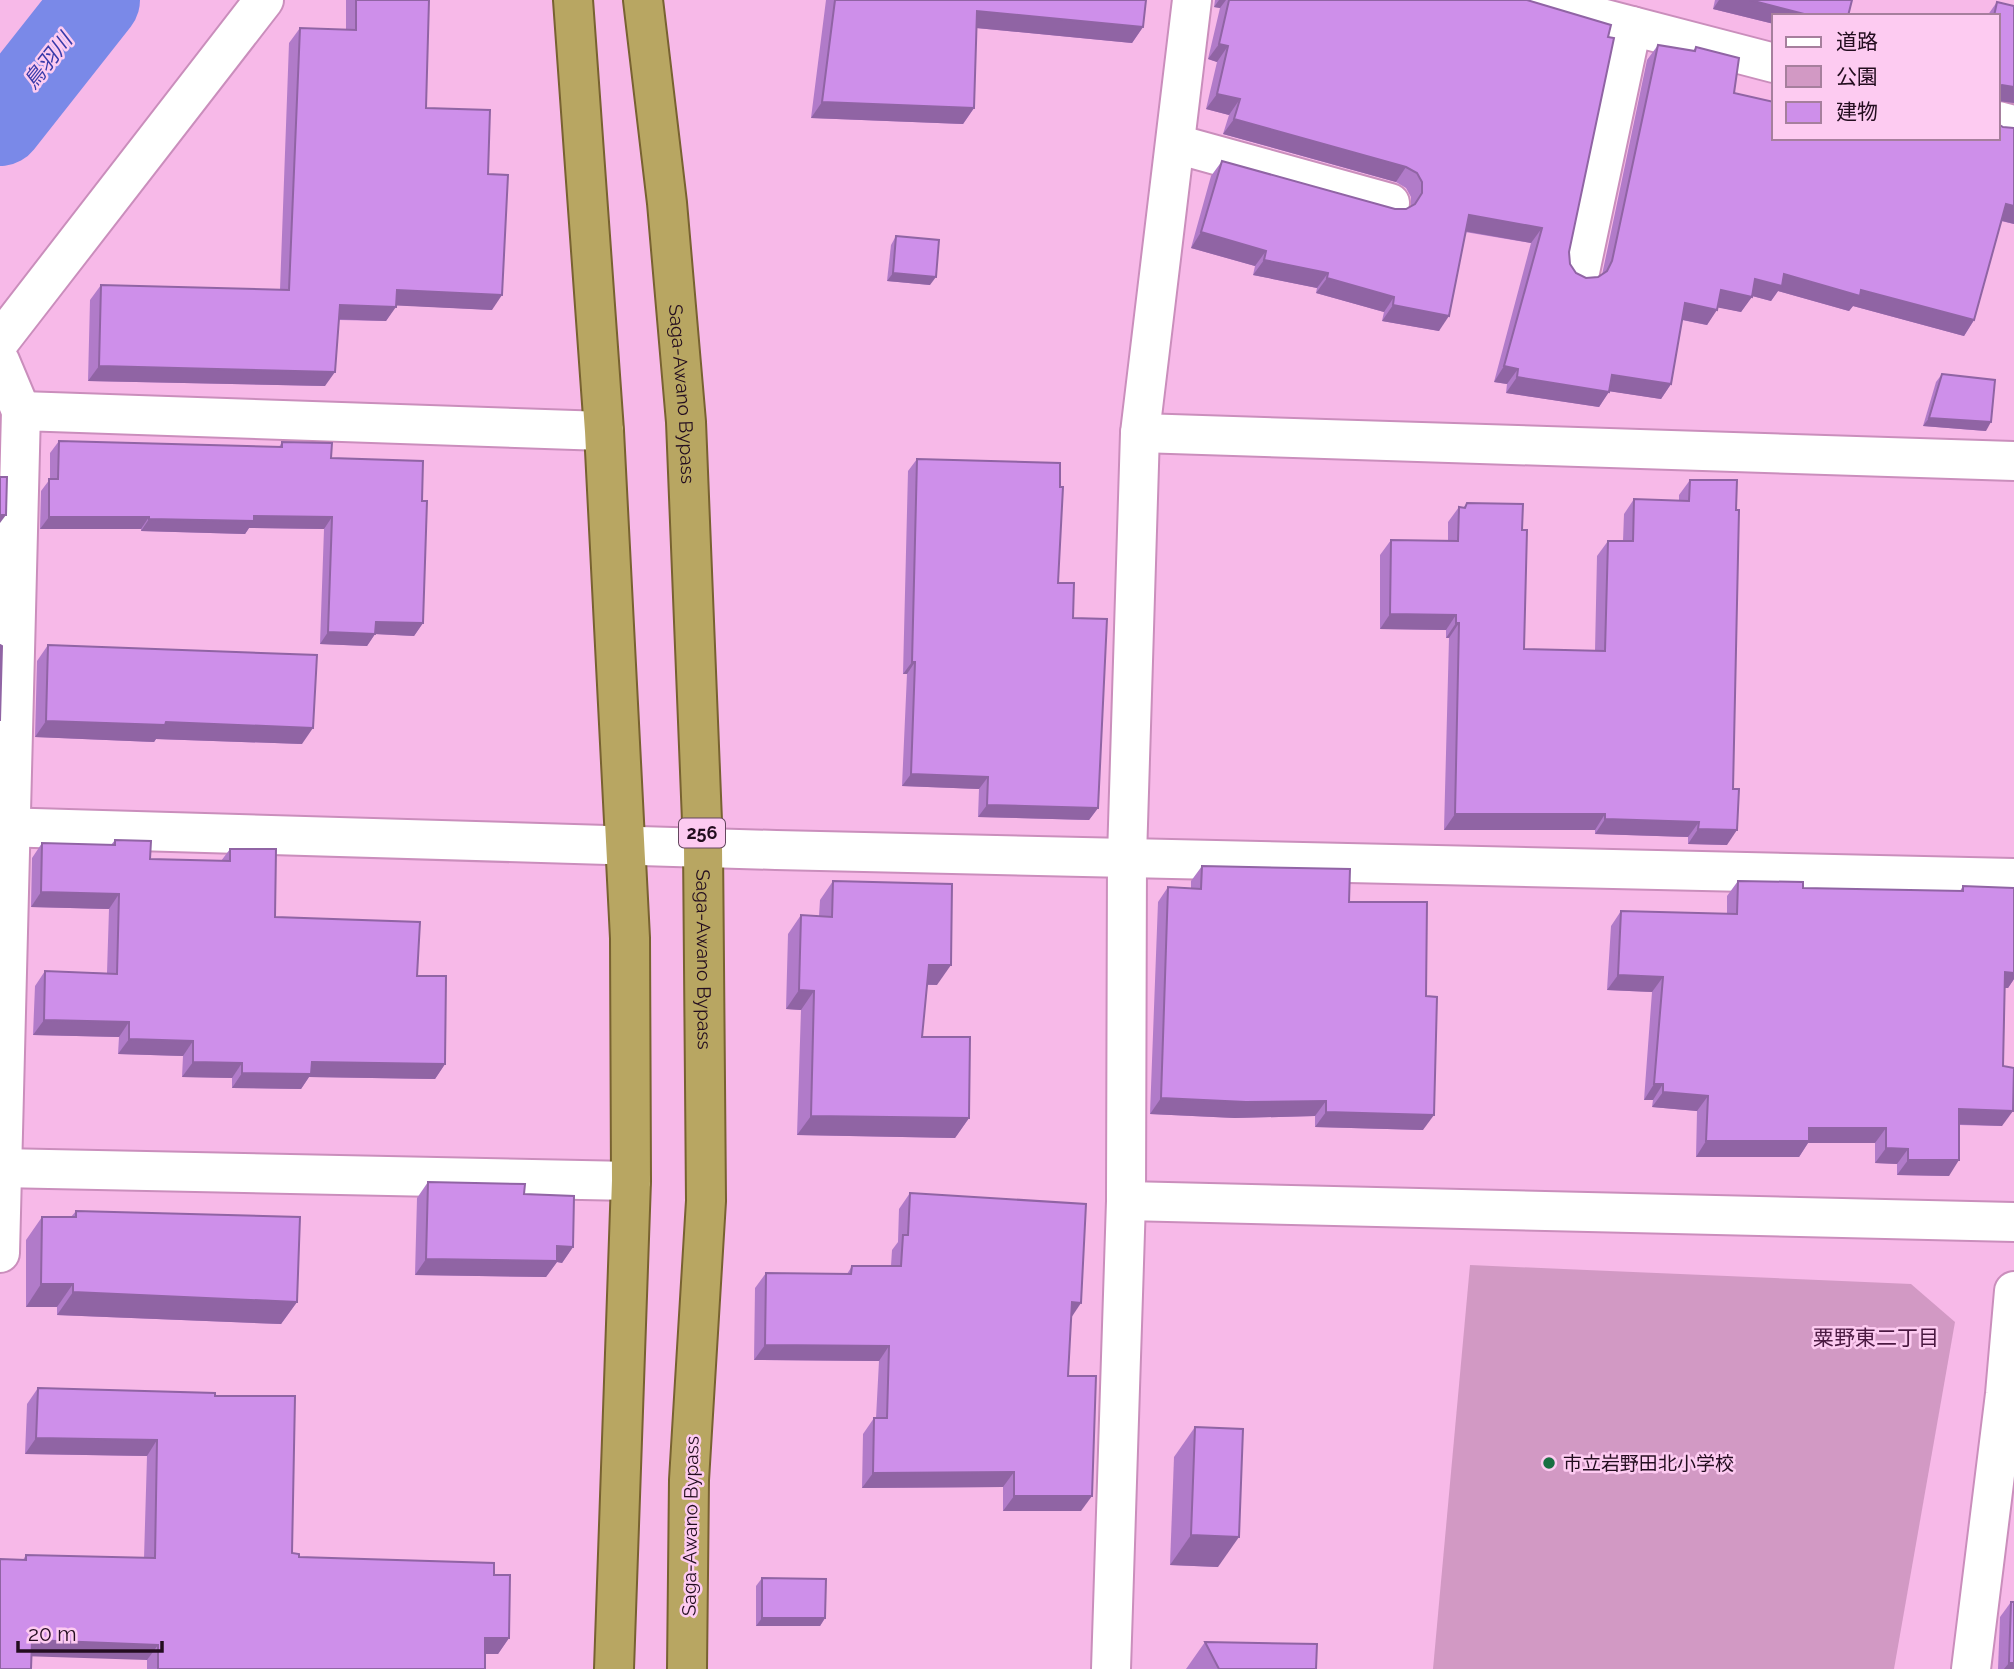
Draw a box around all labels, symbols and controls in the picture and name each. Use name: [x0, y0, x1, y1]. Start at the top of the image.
legend: [1772, 14, 2000, 140]
water label: 鳥羽川: [18, 27, 78, 93]
text: 道路: [1836, 29, 1878, 54]
text: 公園: [1836, 64, 1878, 89]
text: 建物: [1836, 99, 1878, 124]
street label: Saga-Awano Bypass: [665, 303, 699, 484]
road number: 256: [679, 818, 725, 848]
street label: Saga-Awano Bypass: [692, 869, 716, 1050]
district label: 粟野東二丁目: [1813, 1325, 1939, 1350]
street label: Saga-Awano Bypass: [677, 1436, 703, 1616]
place label: 市立岩野田北小学校: [1563, 1452, 1734, 1474]
marker: 市立岩野田北小学校: [1541, 1455, 1557, 1471]
scale bar: [18, 1610, 161, 1654]
text: 20 m: [28, 1621, 76, 1646]

